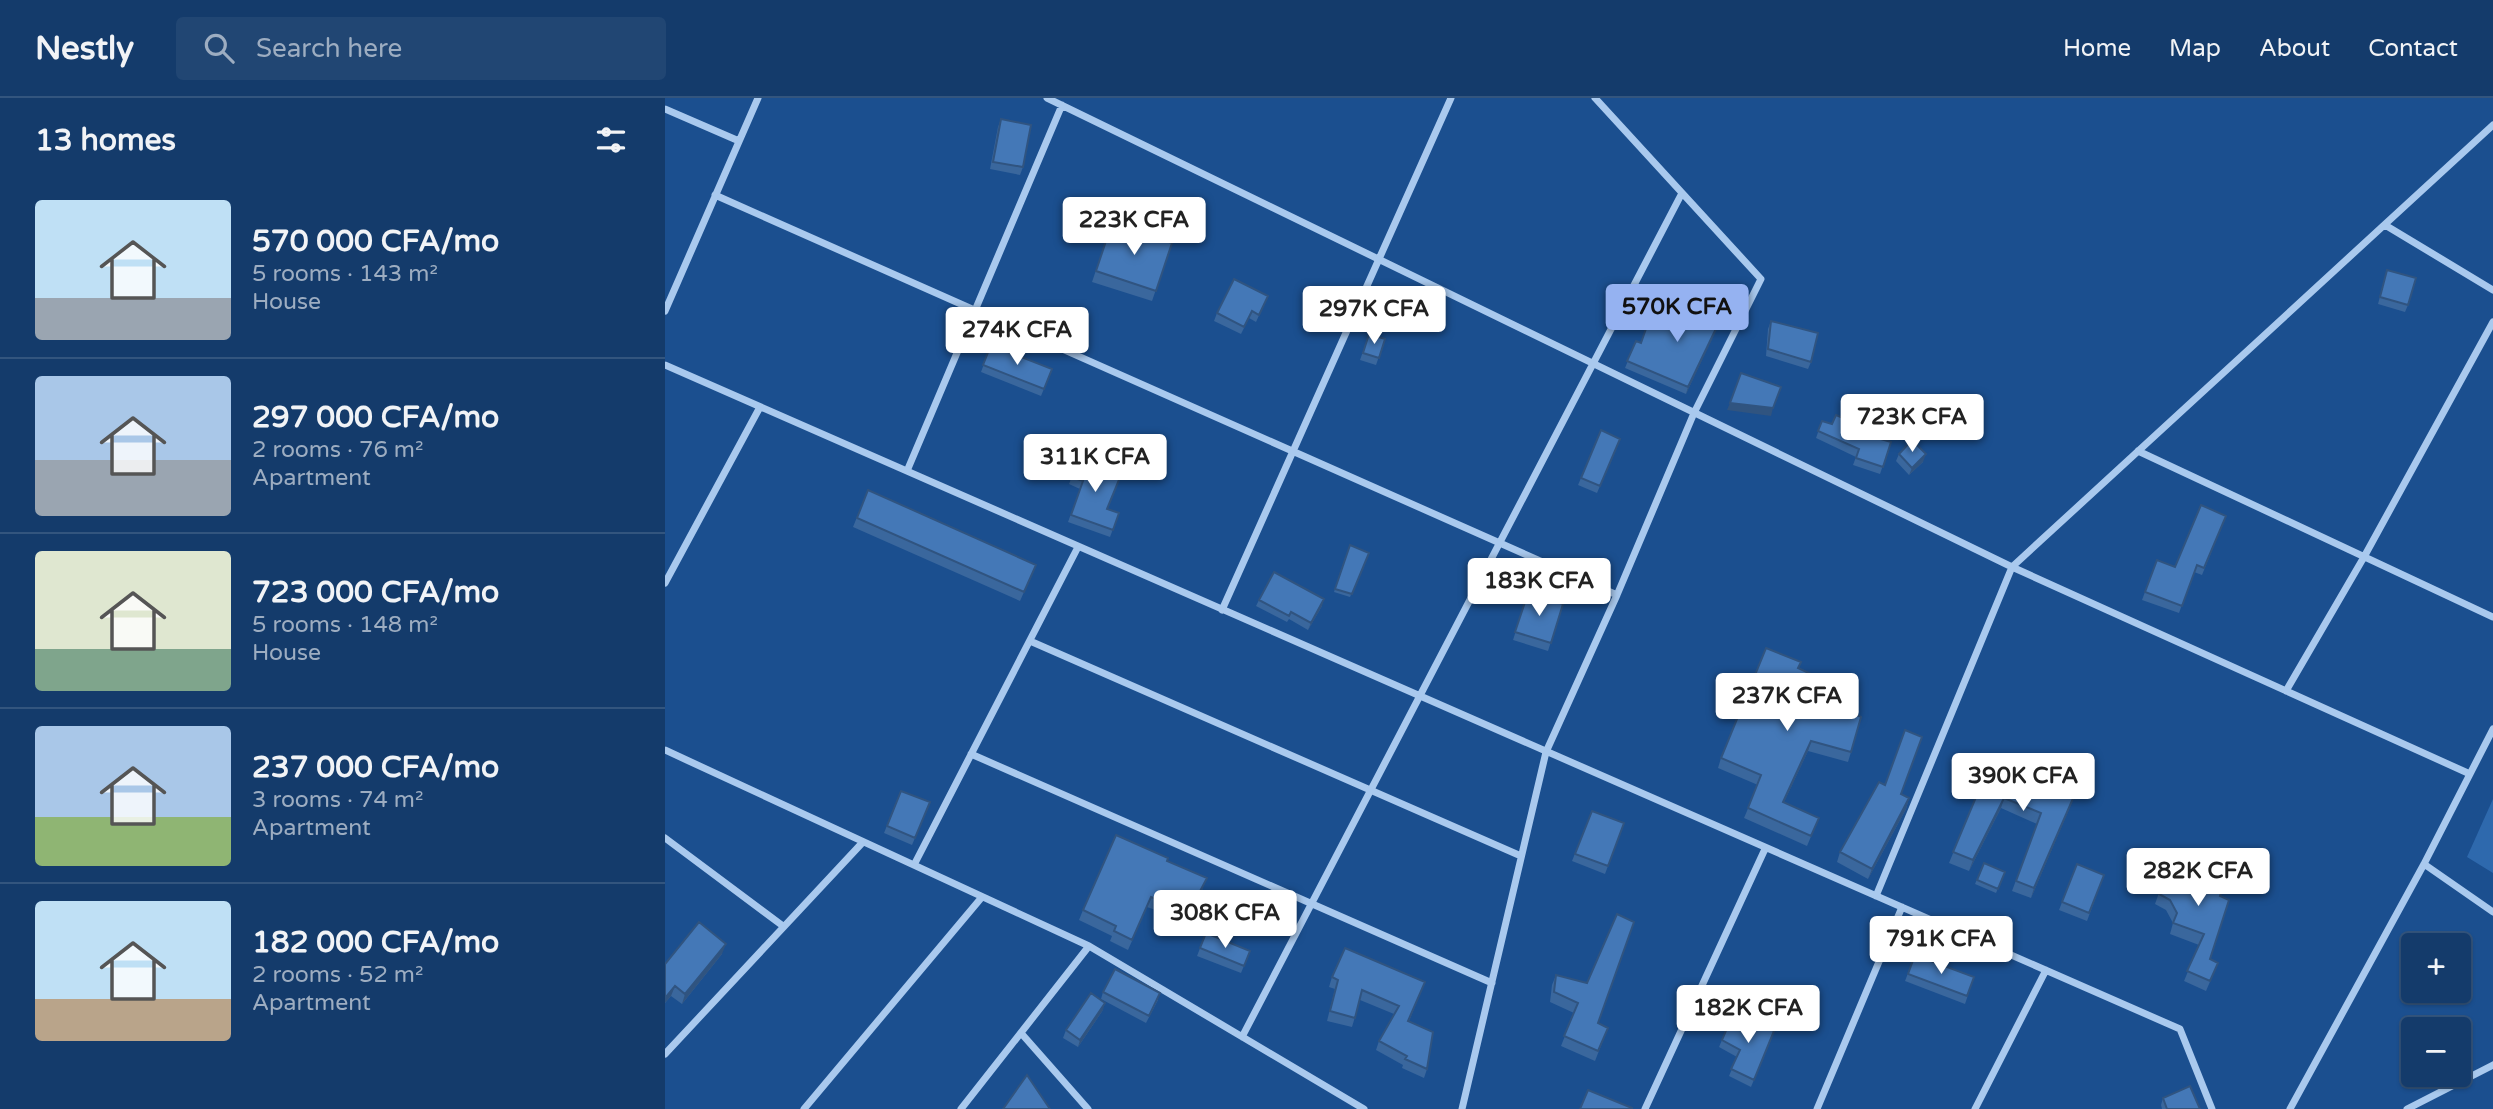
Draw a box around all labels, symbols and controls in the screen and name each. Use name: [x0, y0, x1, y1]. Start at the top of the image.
search box: [176, 17, 666, 80]
text: Nestly: [35, 29, 134, 68]
icon: search: [200, 29, 238, 67]
text: Search here: [256, 33, 402, 64]
text: Home: [2063, 34, 2131, 63]
text: Map: [2169, 34, 2221, 63]
text: About: [2259, 34, 2330, 63]
text: Contact: [2368, 34, 2458, 63]
icon: filters: [592, 121, 630, 159]
text: 13 homes: [35, 122, 176, 159]
pin: 223K CFA: [1062, 198, 1206, 257]
text: 223K CFA: [1079, 206, 1189, 234]
text: 570 000 CFA/mo: [252, 223, 499, 260]
icon: home: [91, 228, 175, 312]
text: 5 rooms · 143 m²: [252, 260, 438, 288]
pin: 570K CFA: [1605, 285, 1749, 344]
pin: 297K CFA: [1302, 286, 1446, 346]
text: House: [252, 288, 321, 316]
text: 570K CFA: [1622, 293, 1732, 321]
text: 297K CFA: [1319, 295, 1429, 323]
pin: 274K CFA: [945, 308, 1089, 367]
text: 274K CFA: [962, 316, 1072, 344]
pin: 723K CFA: [1840, 394, 1984, 454]
text: 297 000 CFA/mo: [252, 399, 499, 436]
text: 723K CFA: [1857, 403, 1967, 431]
icon: home: [91, 404, 175, 488]
pin: 311K CFA: [1023, 434, 1167, 494]
text: 2 rooms · 76 m²: [252, 436, 423, 464]
text: 311K CFA: [1040, 443, 1150, 471]
text: Apartment: [252, 464, 371, 492]
pin: 183K CFA: [1467, 559, 1611, 618]
text: 183K CFA: [1484, 567, 1594, 595]
text: 723 000 CFA/mo: [252, 574, 499, 611]
icon: home: [91, 579, 175, 663]
text: 5 rooms · 148 m²: [252, 611, 438, 639]
text: House: [252, 639, 321, 667]
pin: 237K CFA: [1715, 674, 1859, 733]
text: 237K CFA: [1732, 682, 1842, 710]
text: 237 000 CFA/mo: [252, 749, 499, 786]
icon: home: [91, 754, 175, 838]
pin: 390K CFA: [1951, 754, 2095, 813]
text: 390K CFA: [1968, 762, 2078, 790]
text: 3 rooms · 74 m²: [252, 786, 423, 814]
text: Apartment: [252, 814, 371, 842]
pin: 282K CFA: [2126, 848, 2270, 908]
text: 282K CFA: [2143, 857, 2253, 885]
pin: 308K CFA: [1153, 890, 1297, 950]
text: 308K CFA: [1170, 899, 1280, 927]
pin: 791K CFA: [1869, 916, 2013, 976]
text: 182 000 CFA/mo: [252, 924, 499, 961]
text: 791K CFA: [1886, 925, 1996, 953]
icon: home: [91, 929, 175, 1013]
map controls: [2401, 933, 2471, 1087]
button: +: [2401, 933, 2471, 1003]
text: 2 rooms · 52 m²: [252, 961, 423, 989]
pin: 182K CFA: [1676, 986, 1820, 1045]
text: Apartment: [252, 989, 371, 1017]
text: 182K CFA: [1693, 994, 1803, 1022]
button: −: [2401, 1017, 2471, 1087]

